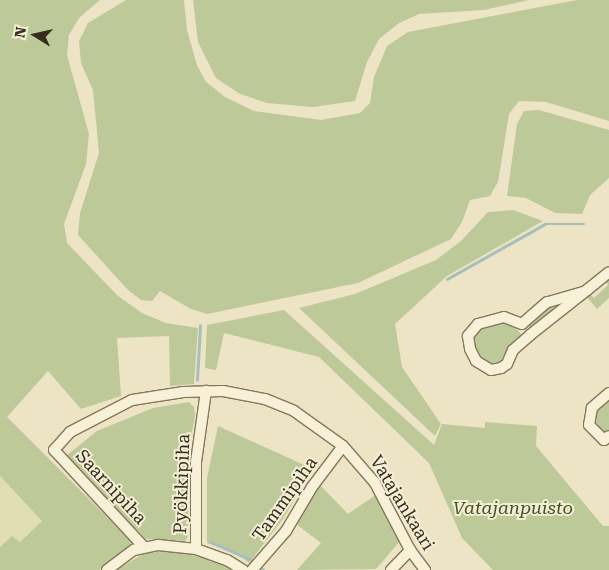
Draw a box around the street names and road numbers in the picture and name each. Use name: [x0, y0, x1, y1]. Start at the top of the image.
street label: Pyökkipiha: [169, 433, 195, 535]
street label: Saarnipiha: [71, 445, 151, 529]
street label: Vatajankaari: [365, 452, 439, 554]
street label: Tammipiha: [248, 453, 322, 545]

